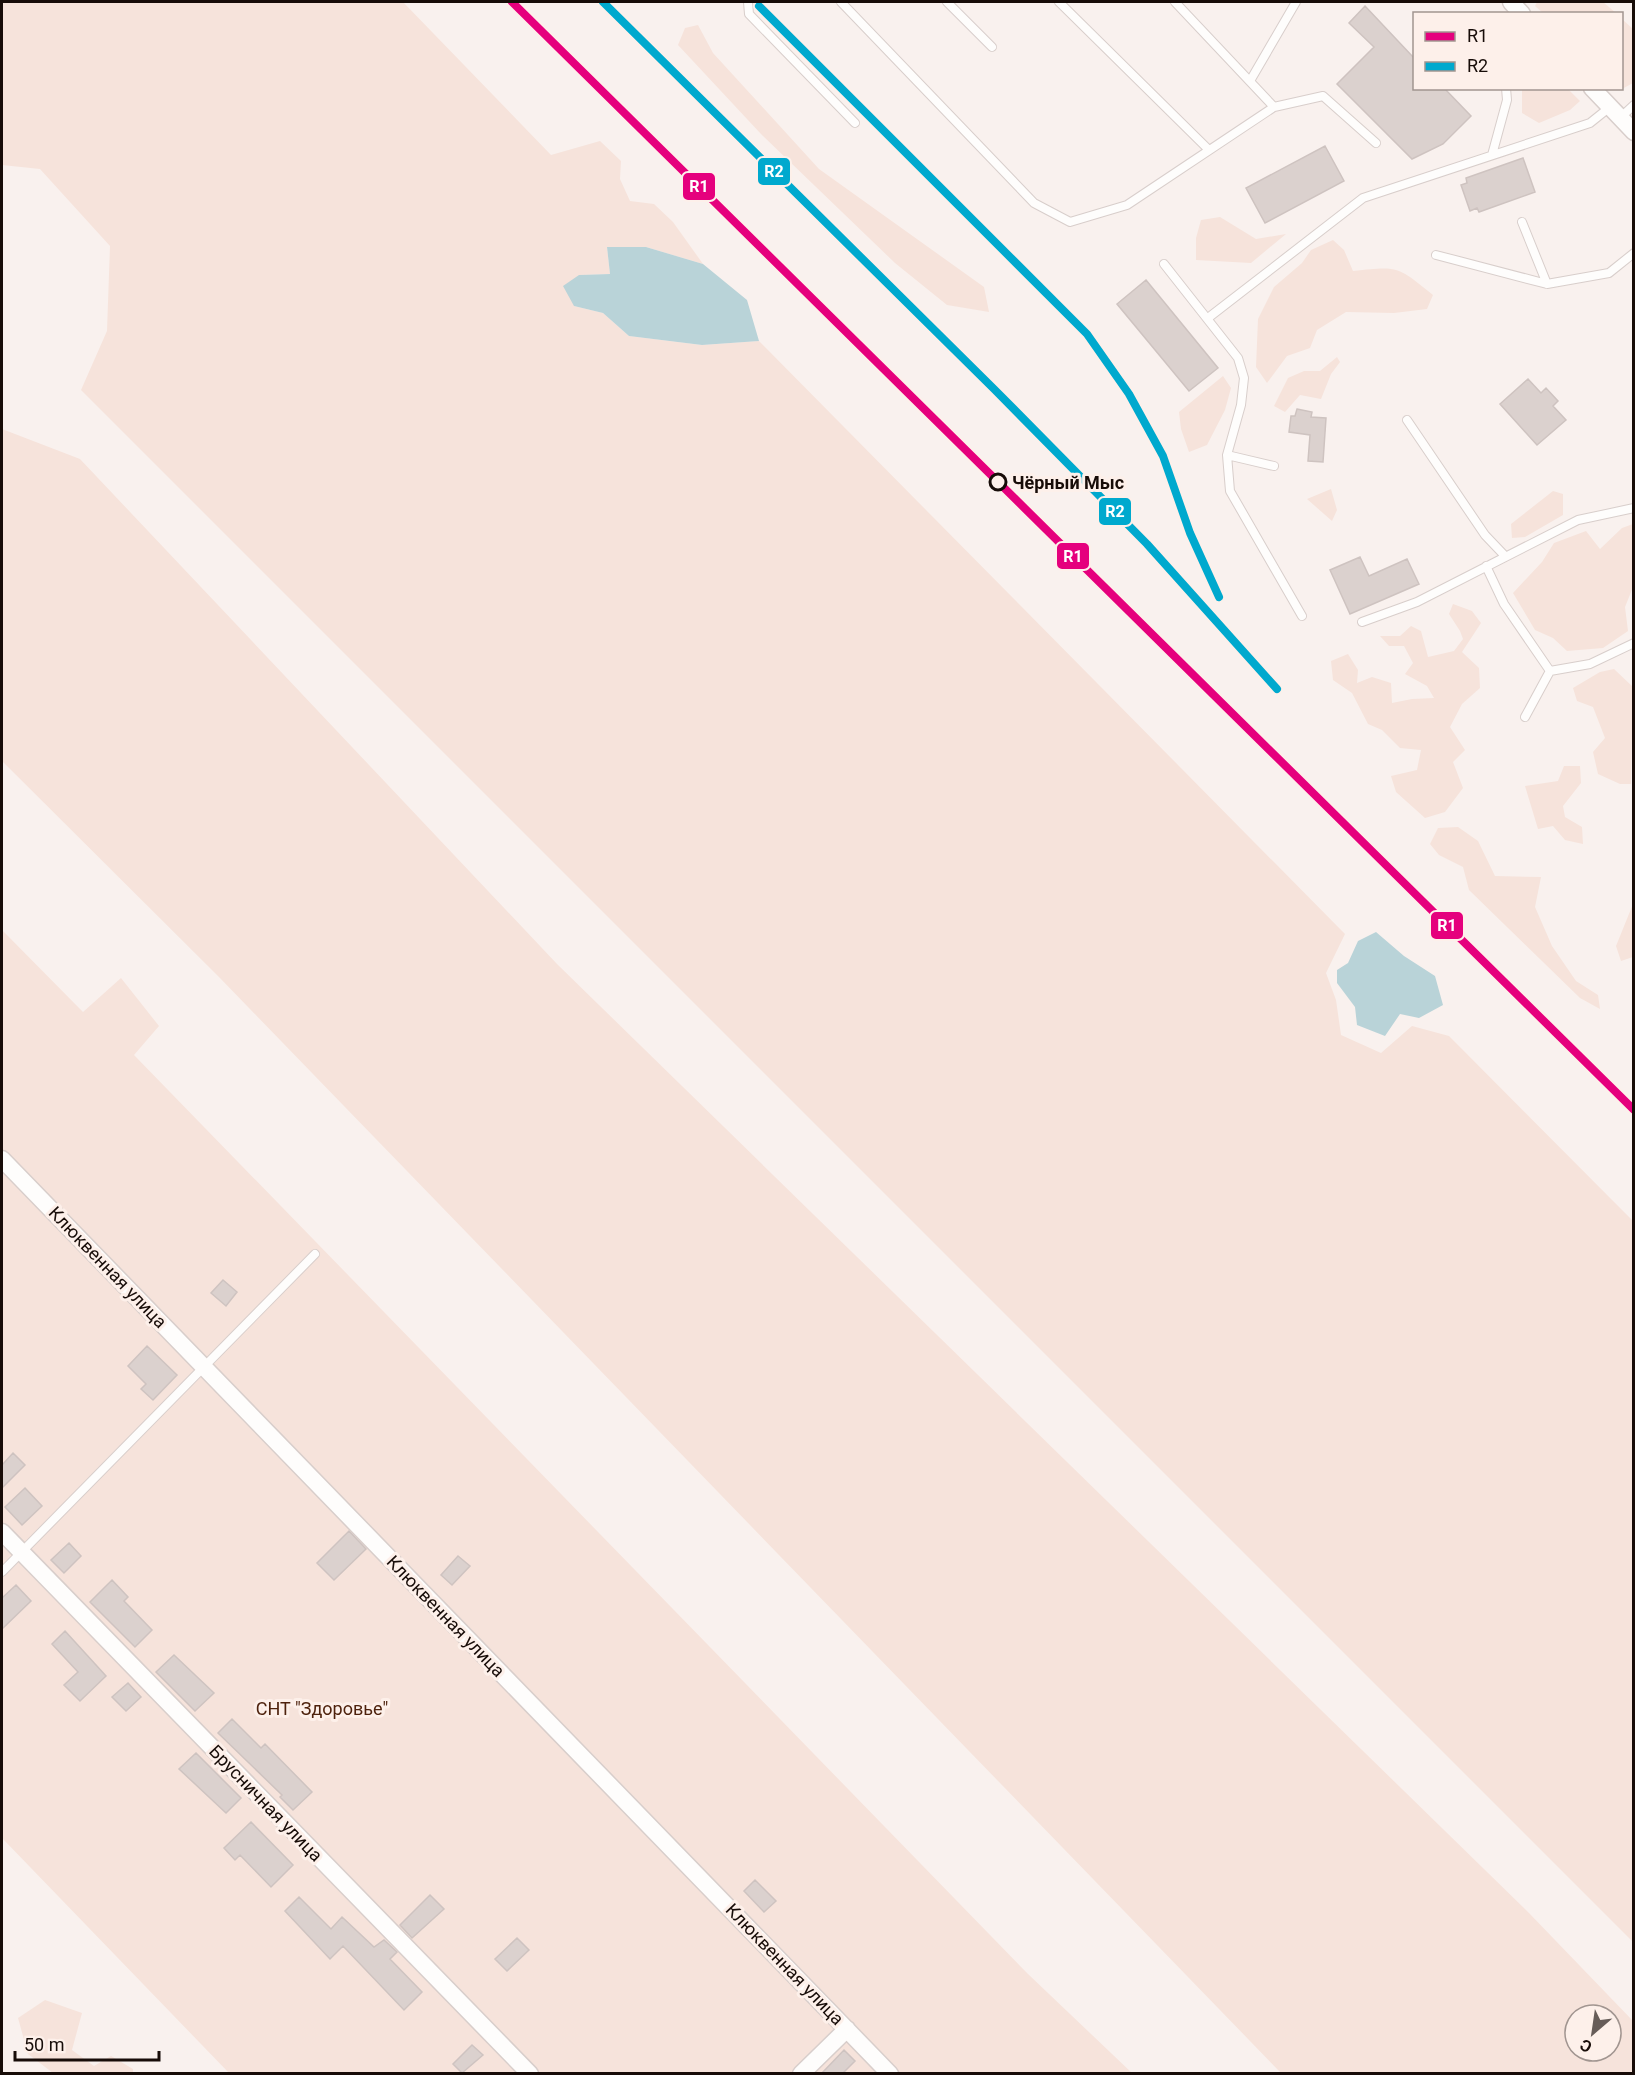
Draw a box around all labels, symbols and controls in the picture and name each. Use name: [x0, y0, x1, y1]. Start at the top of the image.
legend: [1413, 12, 1623, 90]
text: R1: [1467, 25, 1488, 46]
text: R2: [1467, 55, 1488, 76]
line badge: R2: [757, 157, 791, 186]
text: R2: [764, 162, 784, 181]
line badge: R1: [682, 172, 716, 201]
text: R1: [689, 177, 709, 196]
place label: Чёрный Мыс: [1012, 472, 1124, 493]
marker: Чёрный Мыс: [989, 473, 1007, 491]
line badge: R2: [1098, 497, 1132, 526]
text: R2: [1105, 502, 1125, 521]
line badge: R1: [1056, 542, 1090, 570]
text: R1: [1063, 547, 1083, 566]
line badge: R1: [1430, 911, 1464, 940]
text: R1: [1437, 916, 1457, 935]
street label: Клюквенная улица: [45, 1202, 171, 1332]
street label: Клюквенная улица: [383, 1551, 509, 1681]
park label: СНТ "Здоровье": [256, 1698, 388, 1719]
street label: Брусничная улица: [205, 1740, 327, 1866]
street label: Клюквенная улица: [722, 1899, 848, 2029]
north arrow: [1563, 2003, 1623, 2063]
scale bar: [15, 2024, 159, 2062]
text: 50 m: [24, 2034, 64, 2055]
text: С: [1577, 2035, 1595, 2057]

